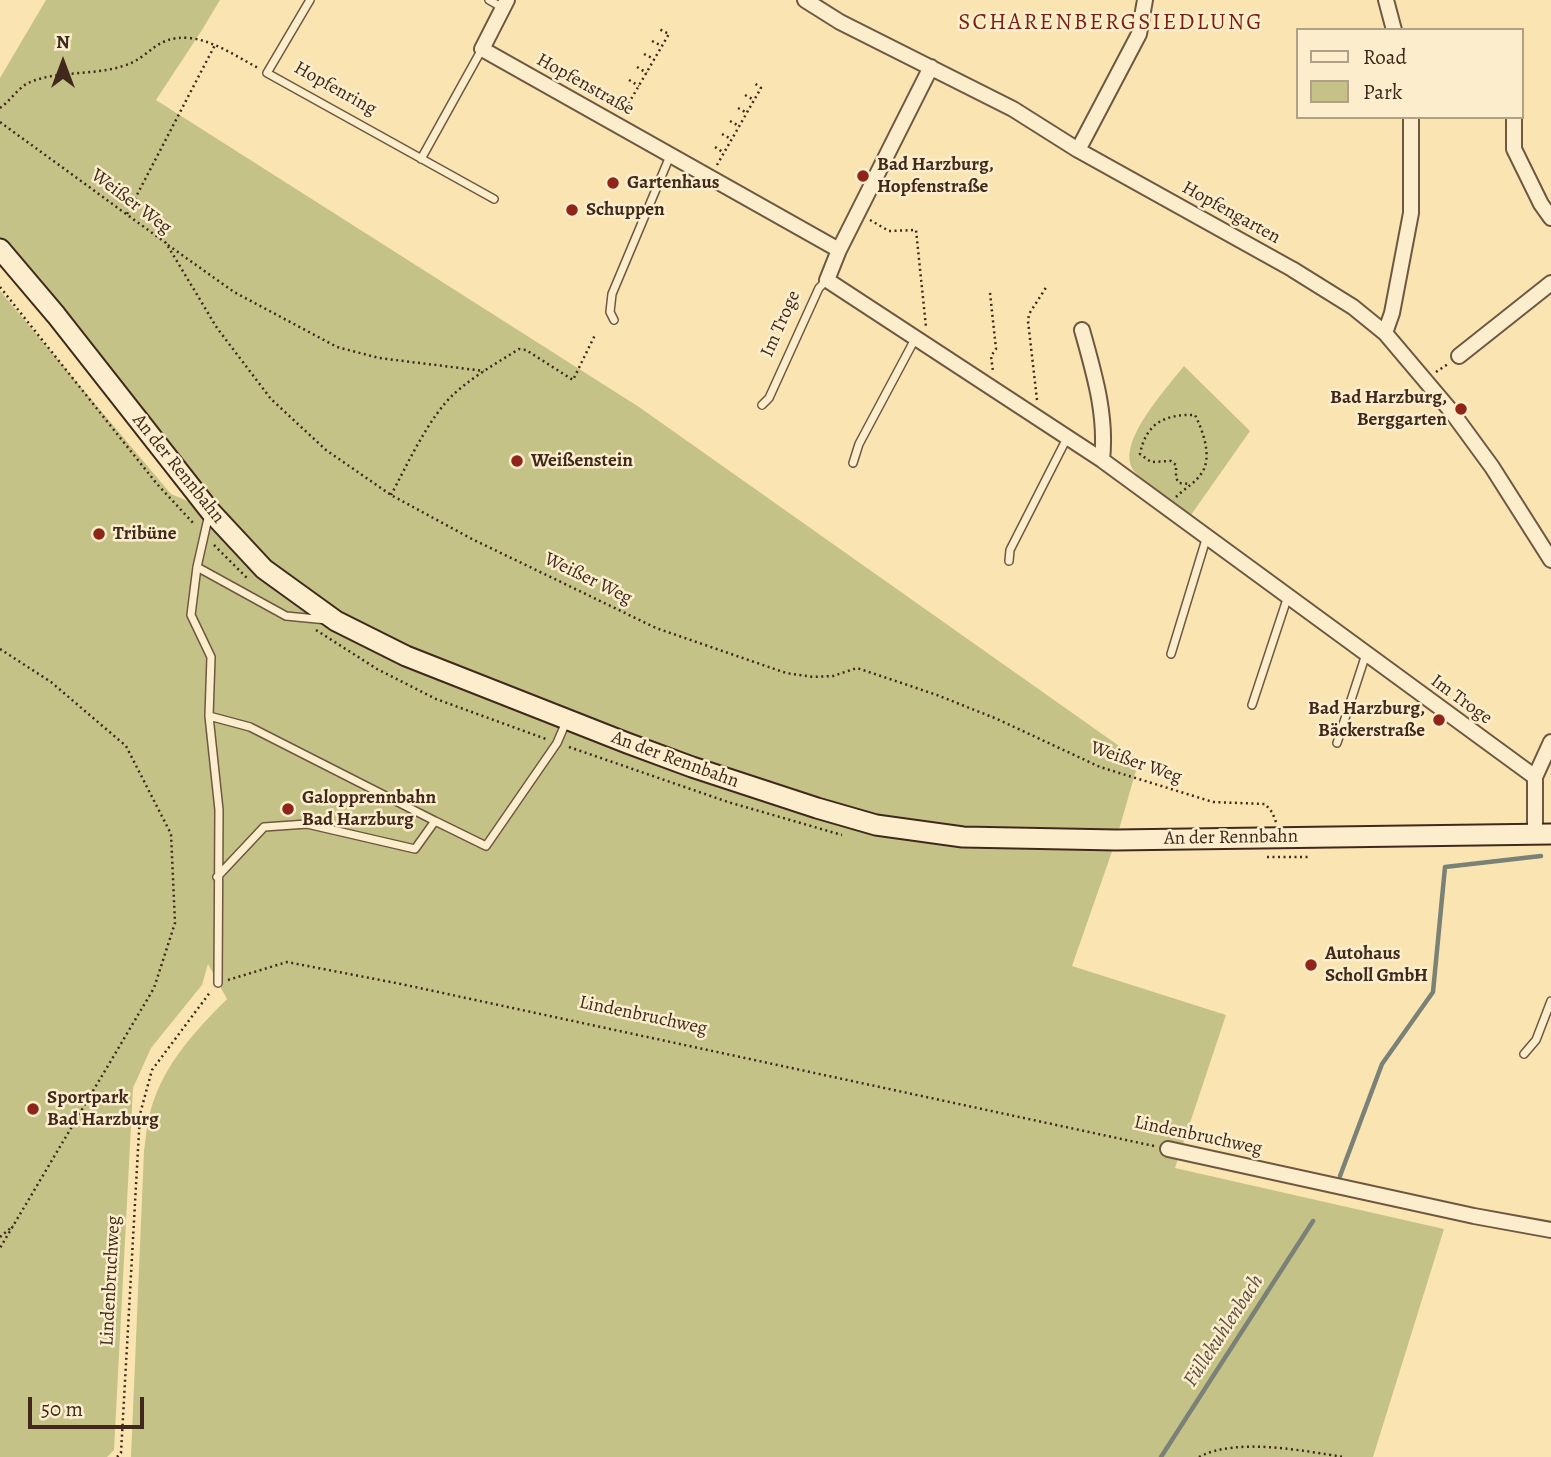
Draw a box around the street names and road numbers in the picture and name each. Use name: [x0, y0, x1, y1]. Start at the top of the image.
street label: Hopfenstraße: [532, 49, 638, 121]
street label: Hopfenring: [290, 57, 380, 121]
street label: Weißer Weg: [86, 164, 176, 240]
street label: Hopfengarten: [1178, 177, 1284, 249]
street label: Im Troge: [756, 287, 806, 361]
street label: An der Rennbahn: [127, 410, 229, 528]
street label: Weißer Weg: [540, 548, 636, 610]
street label: Im Troge: [1426, 670, 1496, 730]
street label: An der Rennbahn: [608, 726, 742, 794]
street label: Weißer Weg: [1087, 737, 1185, 789]
street label: An der Rennbahn: [1164, 825, 1298, 851]
street label: Lindenbruchweg: [577, 991, 709, 1041]
street label: Lindenbruchweg: [1132, 1111, 1264, 1161]
street label: Lindenbruchweg: [96, 1215, 126, 1347]

